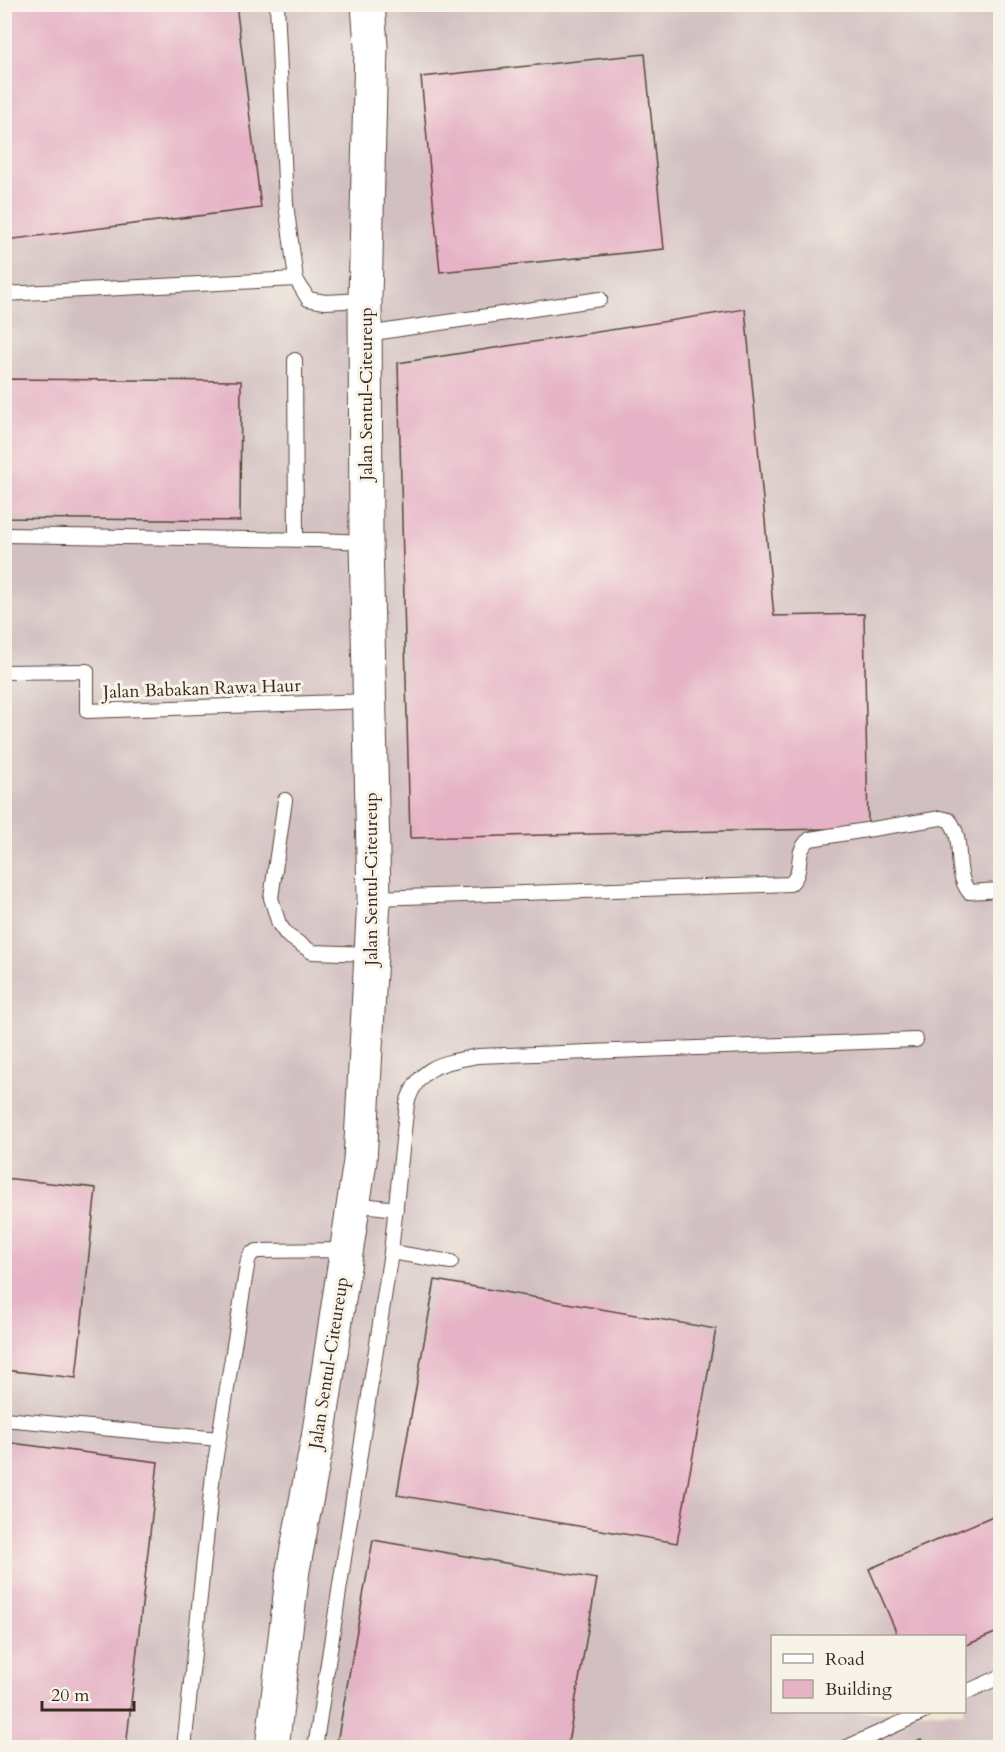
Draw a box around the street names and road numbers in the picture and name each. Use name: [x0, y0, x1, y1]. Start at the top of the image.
street label: Jalan Sentul-Citeureup: [354, 307, 379, 484]
street label: Jalan Babakan Rawa Haur: [100, 673, 302, 705]
street label: Jalan Sentul-Citeureup: [359, 792, 384, 969]
street label: Jalan Sentul-Citeureup: [303, 1275, 355, 1454]

